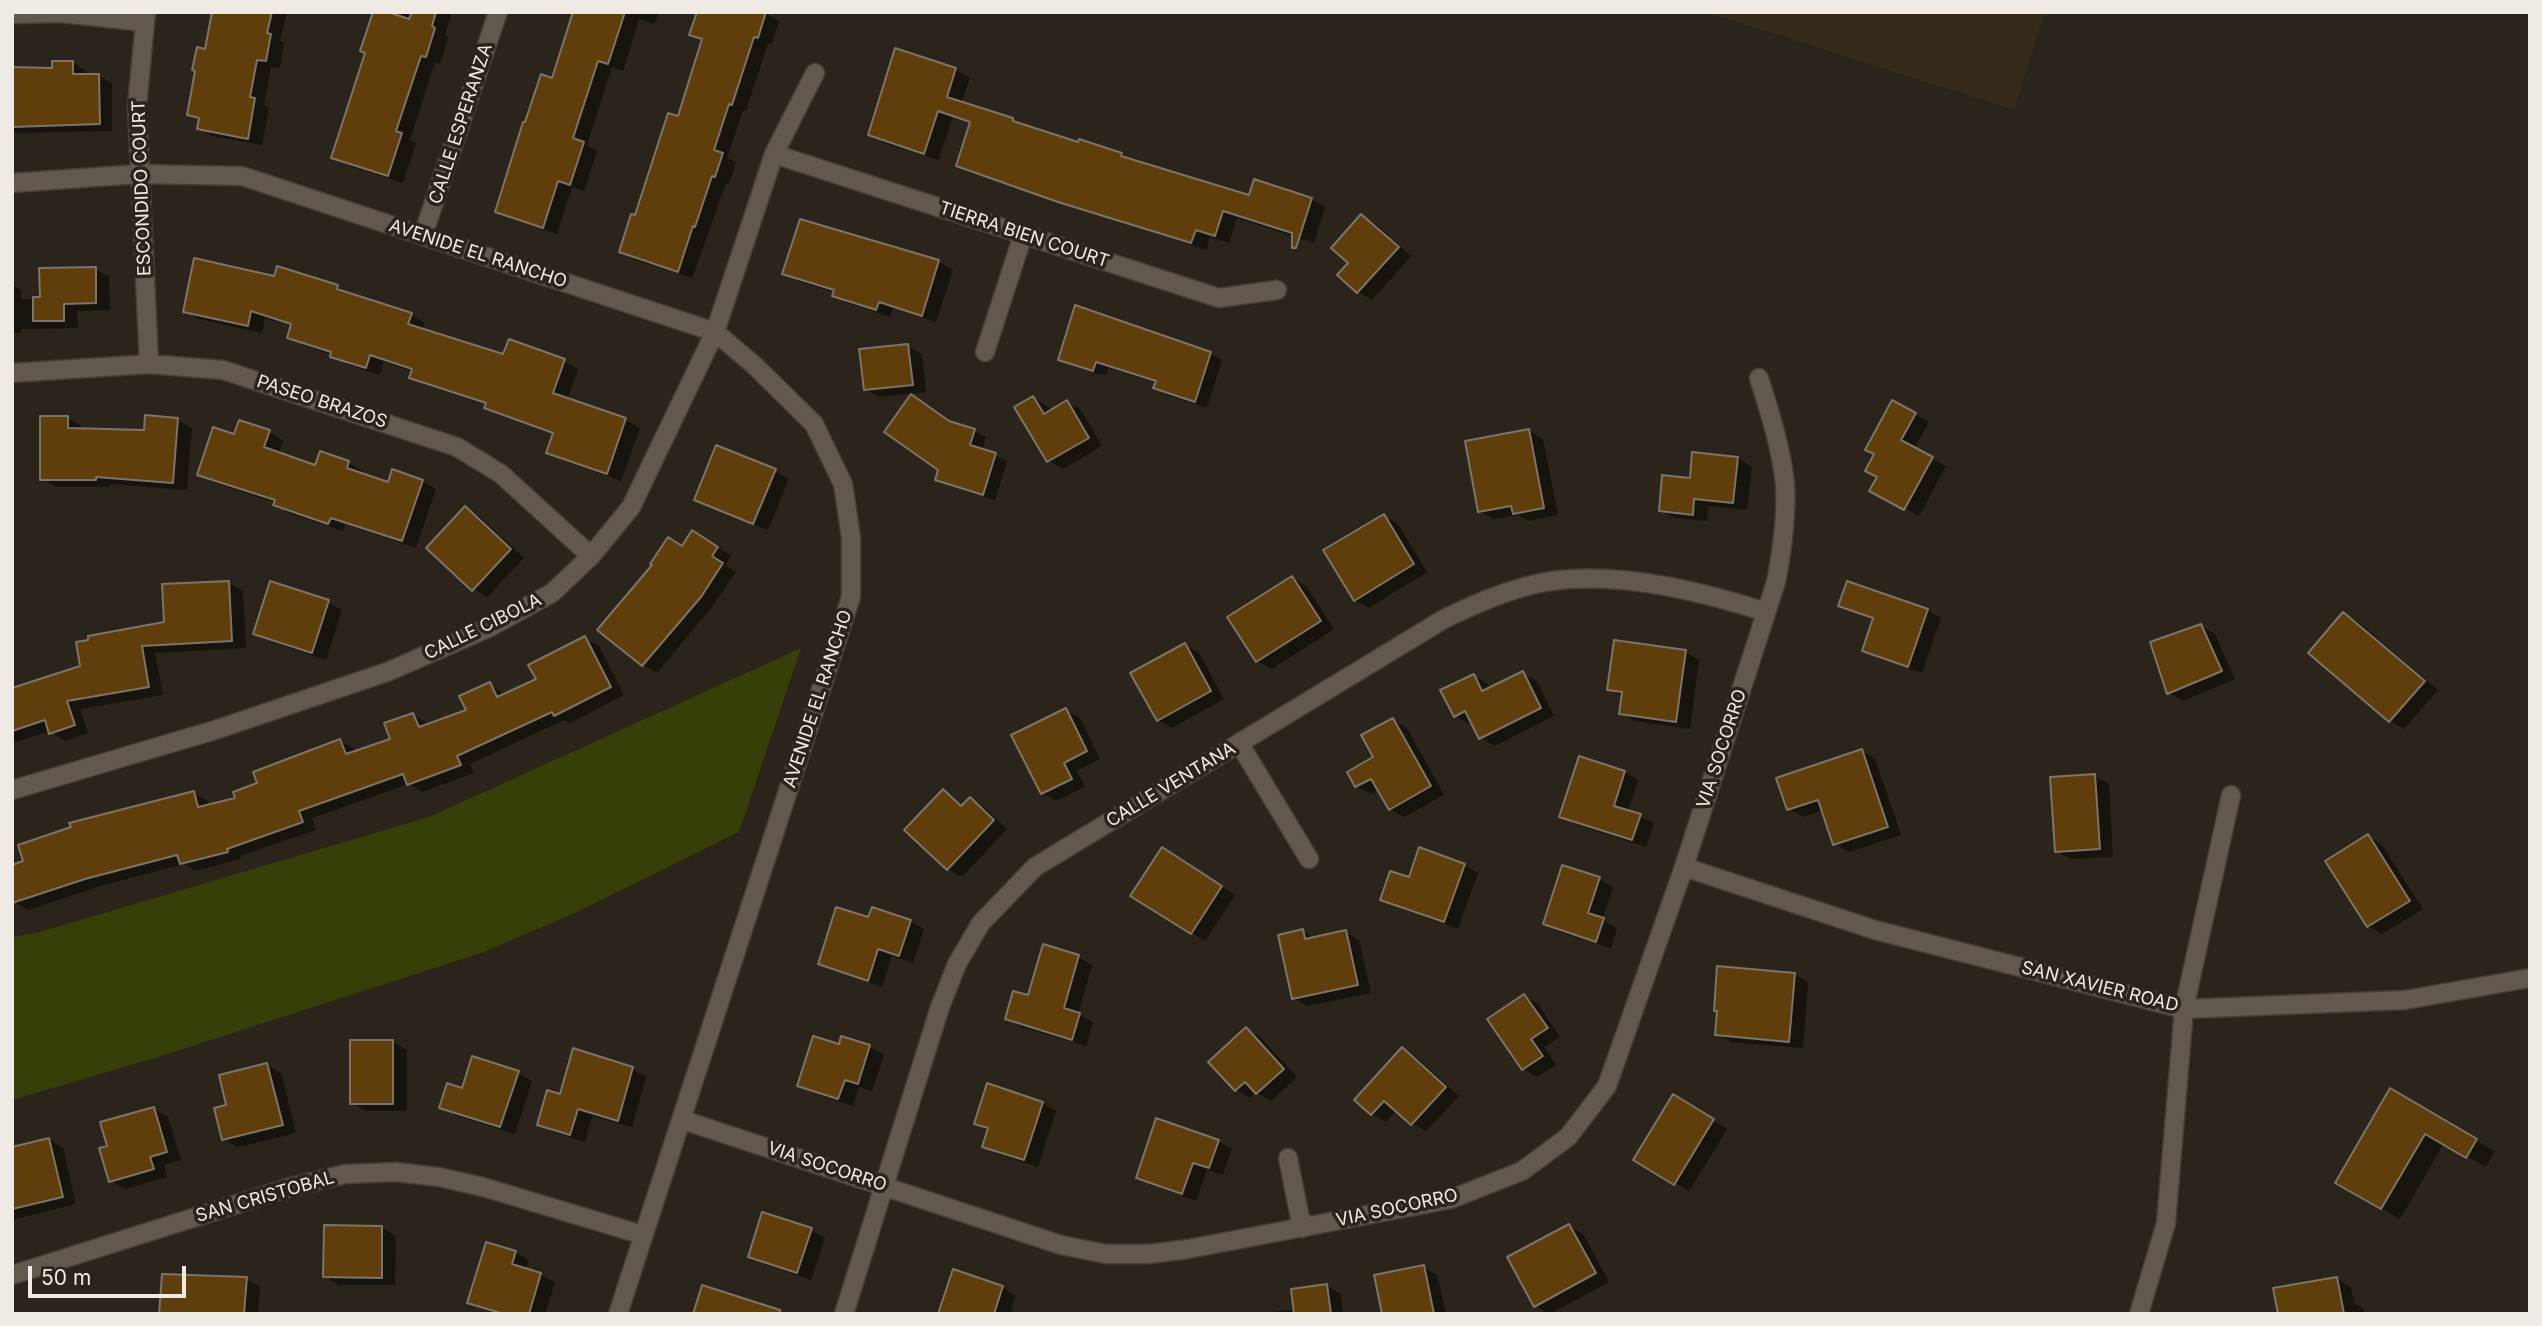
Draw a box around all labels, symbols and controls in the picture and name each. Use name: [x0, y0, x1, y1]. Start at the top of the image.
street label: CALLE ESPERANZA: [425, 41, 497, 207]
street label: ESCONDIDO COURT: [128, 100, 156, 276]
street label: TIERRA BIEN COURT: [936, 197, 1112, 273]
street label: AVENIDE EL RANCHO: [386, 215, 570, 293]
street label: PASEO BRAZOS: [254, 371, 390, 433]
street label: CALLE CIBOLA: [421, 589, 545, 665]
street label: AVENIDE EL RANCHO: [779, 607, 857, 791]
street label: VIA SOCORRO: [1693, 687, 1751, 811]
street label: CALLE VENTANA: [1103, 738, 1239, 832]
street label: SAN XAVIER ROAD: [2019, 957, 2181, 1017]
street label: VIA SOCORRO: [765, 1138, 889, 1196]
street label: SAN CRISTOBAL: [193, 1167, 337, 1227]
street label: VIA SOCORRO: [1334, 1185, 1460, 1231]
scale bar: [32, 1252, 189, 1296]
text: 50 m: [41, 1265, 91, 1290]

